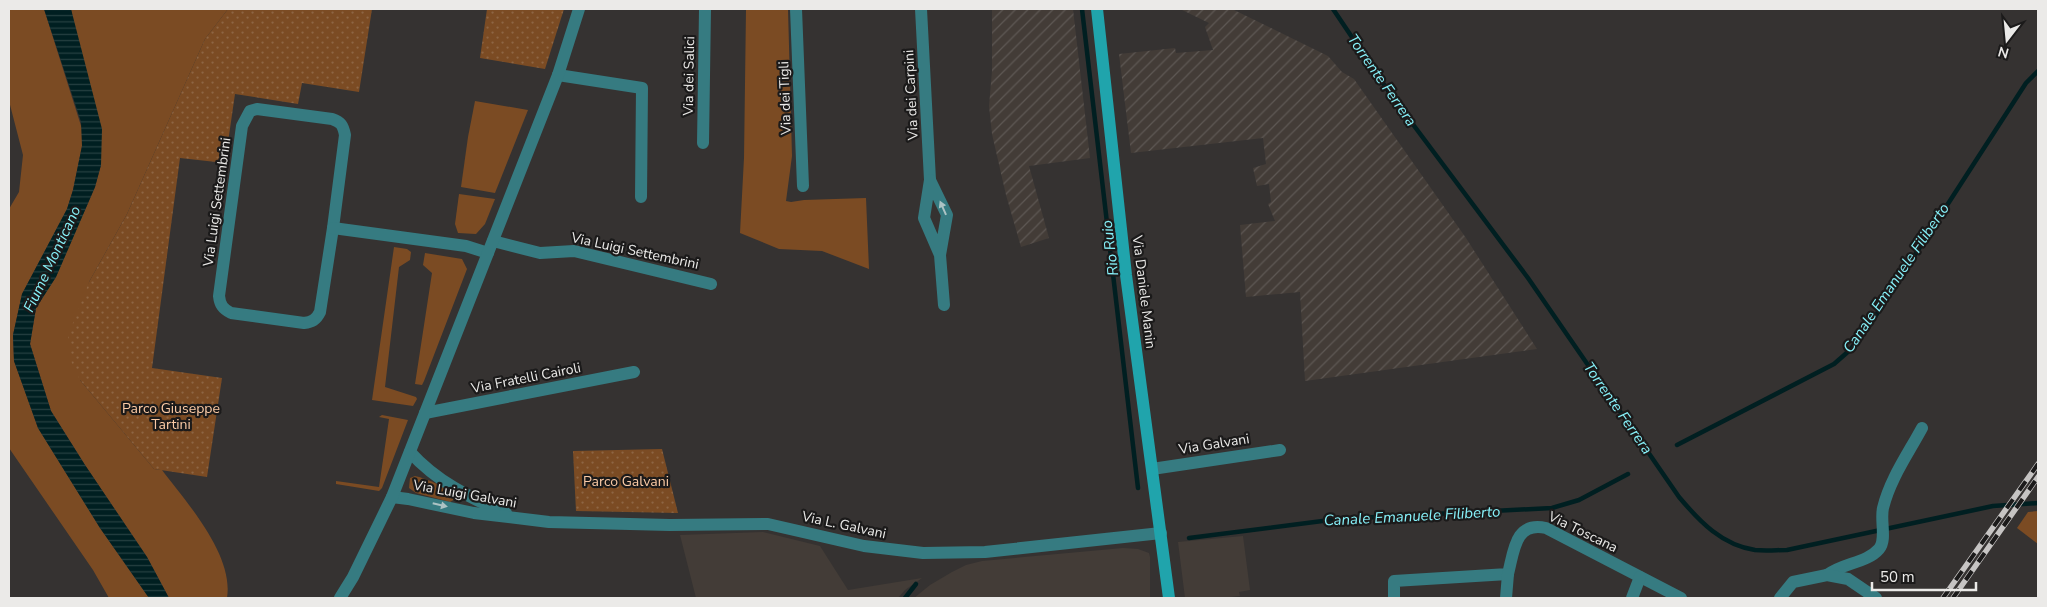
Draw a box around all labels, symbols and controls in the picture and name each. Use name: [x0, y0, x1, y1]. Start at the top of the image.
north arrow: [1982, 15, 2032, 65]
water label: Torrente Ferrera: [1343, 30, 1421, 130]
street label: Via dei Salici: [679, 36, 699, 117]
text: N: [1996, 41, 2011, 63]
street label: Via dei Carpini: [899, 49, 923, 142]
street label: Via dei Tigli: [774, 61, 796, 136]
street label: Via Luigi Settembrini: [198, 136, 235, 269]
water label: Canale Emanuele Filiberto: [1838, 199, 1954, 357]
one-way arrow: [939, 200, 947, 215]
water label: Fiume Monticano: [19, 203, 85, 315]
water label: Rio Ruio: [1097, 219, 1123, 277]
street label: Via Luigi Settembrini: [568, 228, 701, 274]
street label: Via Daniele Manin: [1128, 233, 1160, 350]
street label: Via Fratelli Cairoli: [469, 358, 582, 398]
water label: Torrente Ferrera: [1579, 358, 1657, 458]
park label: Parco Giuseppe Tartini: [122, 399, 220, 434]
street label: Via Galvani: [1176, 429, 1251, 459]
park label: Parco Galvani: [583, 472, 669, 491]
street label: Via Luigi Galvani: [411, 475, 518, 512]
one-way arrow: [432, 501, 447, 509]
water label: Canale Emanuele Filiberto: [1323, 501, 1501, 531]
street label: Via L. Galvani: [799, 507, 888, 543]
street label: Via Toscana: [1544, 507, 1621, 557]
scale bar: [1872, 560, 1976, 592]
text: 50 m: [1880, 567, 1915, 587]

